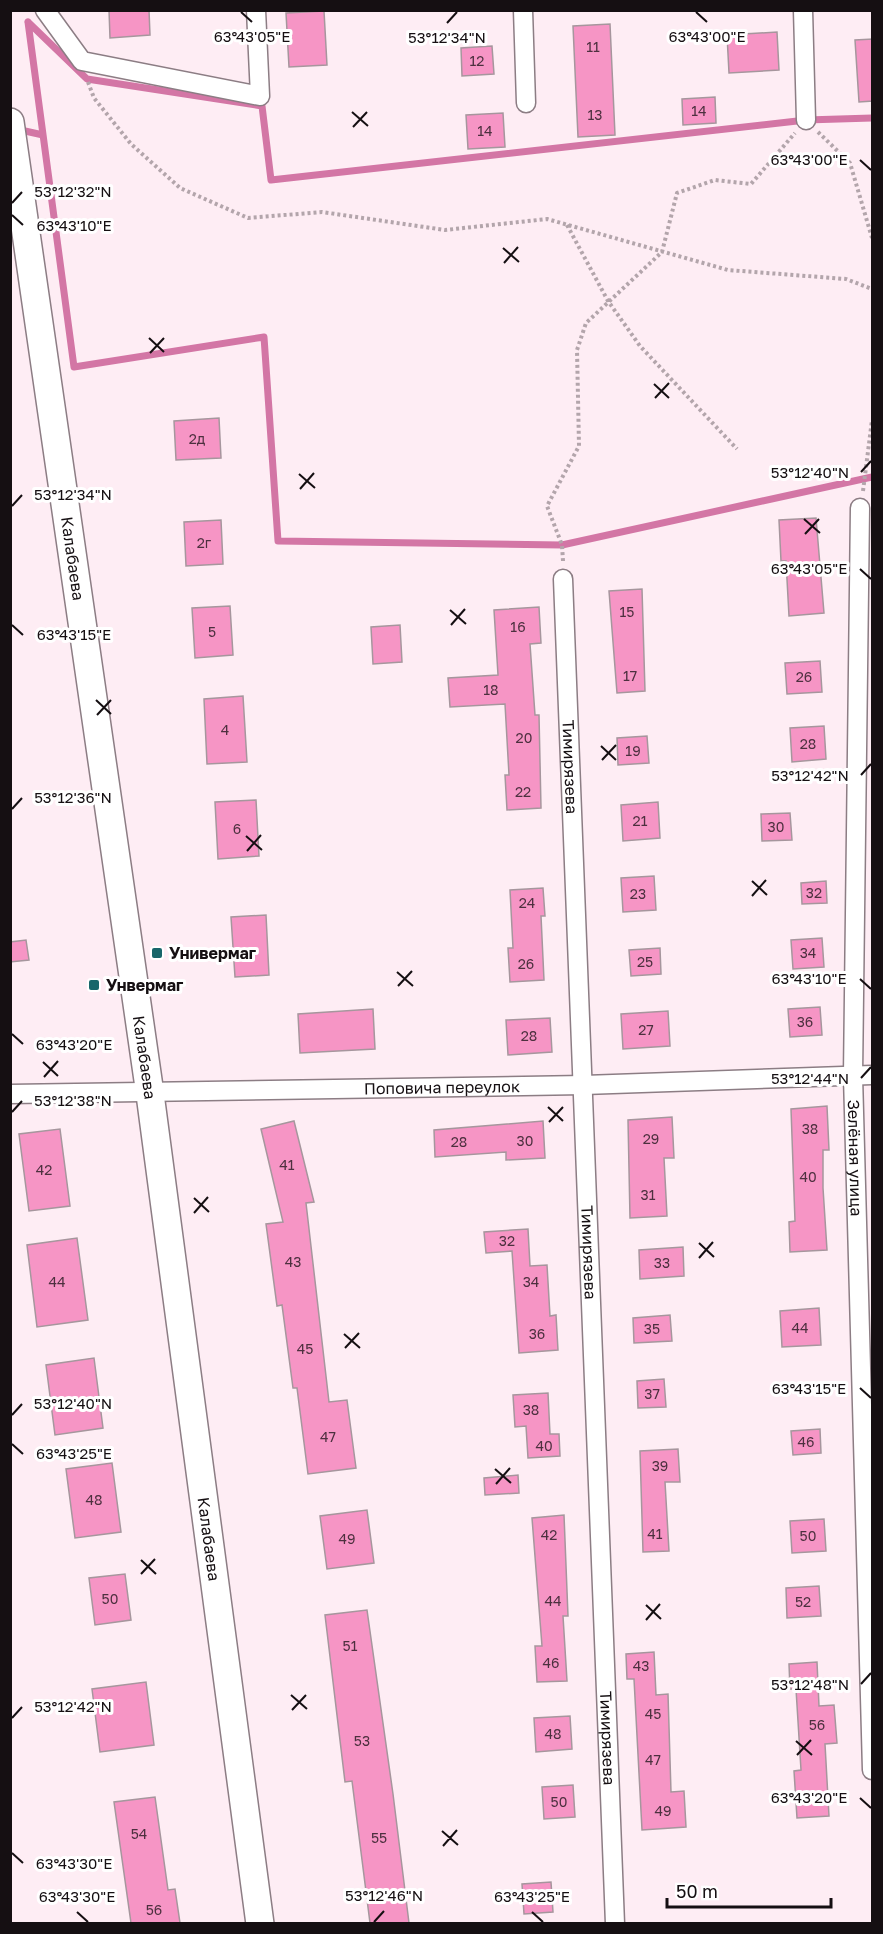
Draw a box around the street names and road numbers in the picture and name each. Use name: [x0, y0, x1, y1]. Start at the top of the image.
street label: Калабаева: [57, 515, 89, 602]
street label: Тимирязева: [558, 719, 582, 814]
street label: Калабаева: [129, 1014, 161, 1100]
street label: Поповича переулок: [364, 1076, 520, 1098]
street label: Зелёная улица: [844, 1099, 867, 1217]
street label: Тимирязева: [577, 1205, 601, 1300]
street label: Калабаева: [194, 1496, 224, 1582]
street label: Тимирязева: [596, 1691, 620, 1786]

